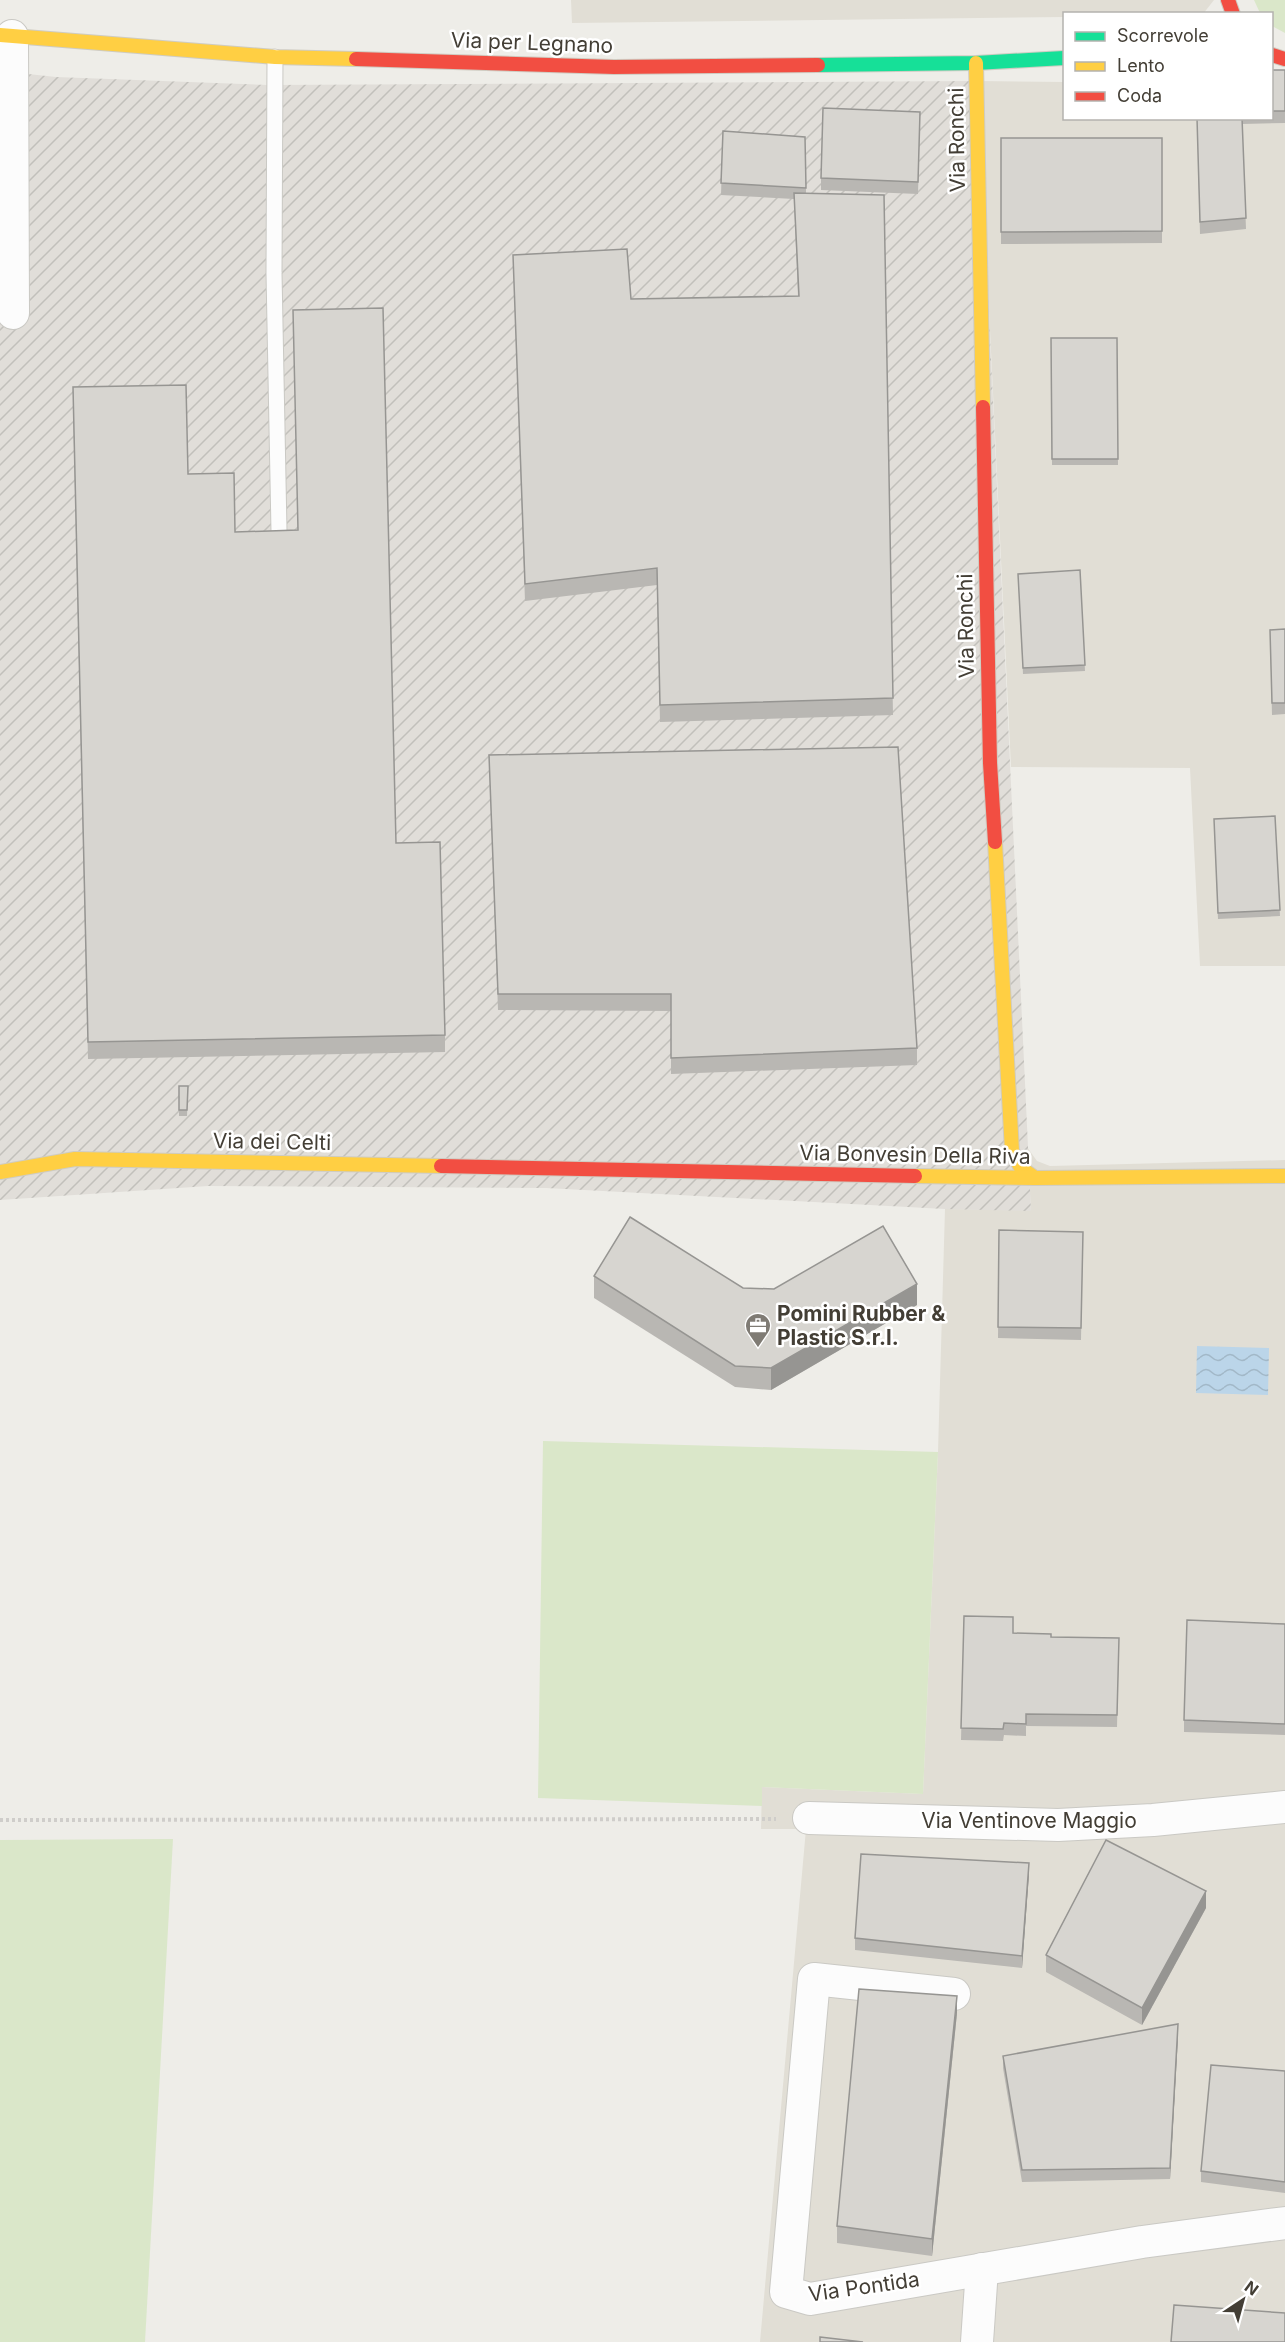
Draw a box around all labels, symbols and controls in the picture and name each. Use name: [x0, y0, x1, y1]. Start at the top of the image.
legend: [1063, 12, 1273, 120]
text: Scorrevole: [1117, 25, 1209, 46]
street label: Via per Legnano: [450, 27, 614, 58]
text: Lento: [1117, 55, 1165, 76]
text: Coda: [1117, 85, 1162, 106]
street label: Via Ronchi: [943, 87, 970, 193]
street label: Via Ronchi: [952, 573, 979, 679]
street label: Via dei Celti: [213, 1128, 331, 1155]
street label: Via Bonvesin Della Riva: [799, 1140, 1031, 1169]
place label: Pomini Rubber & Plastic S.r.l.: [777, 1301, 946, 1350]
office icon: Pomini Rubber & Plastic S.r.l.: [743, 1311, 773, 1349]
street label: Via Ventinove Maggio: [921, 1808, 1137, 1833]
street label: Via Pontida: [807, 2266, 921, 2307]
north arrow: [1213, 2270, 1273, 2330]
text: N: [1241, 2276, 1263, 2300]

